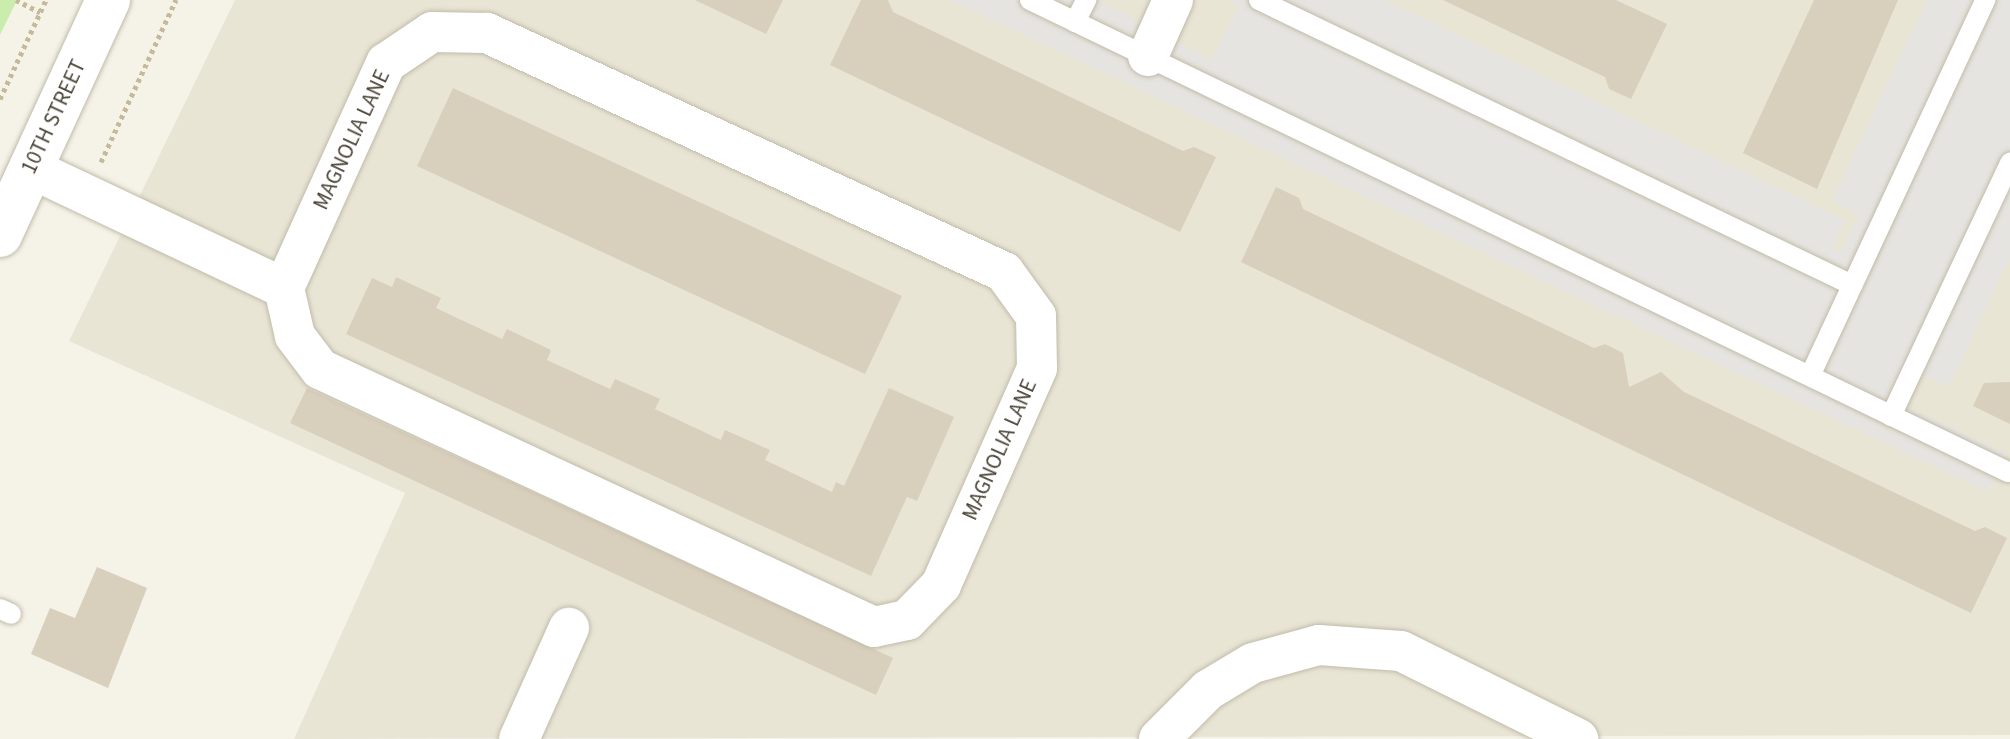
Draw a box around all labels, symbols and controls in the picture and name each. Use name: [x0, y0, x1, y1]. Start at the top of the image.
street label: 10TH STREET: [16, 56, 92, 178]
street label: MAGNOLIA LANE: [308, 66, 396, 214]
street label: MAGNOLIA LANE: [957, 375, 1043, 525]

